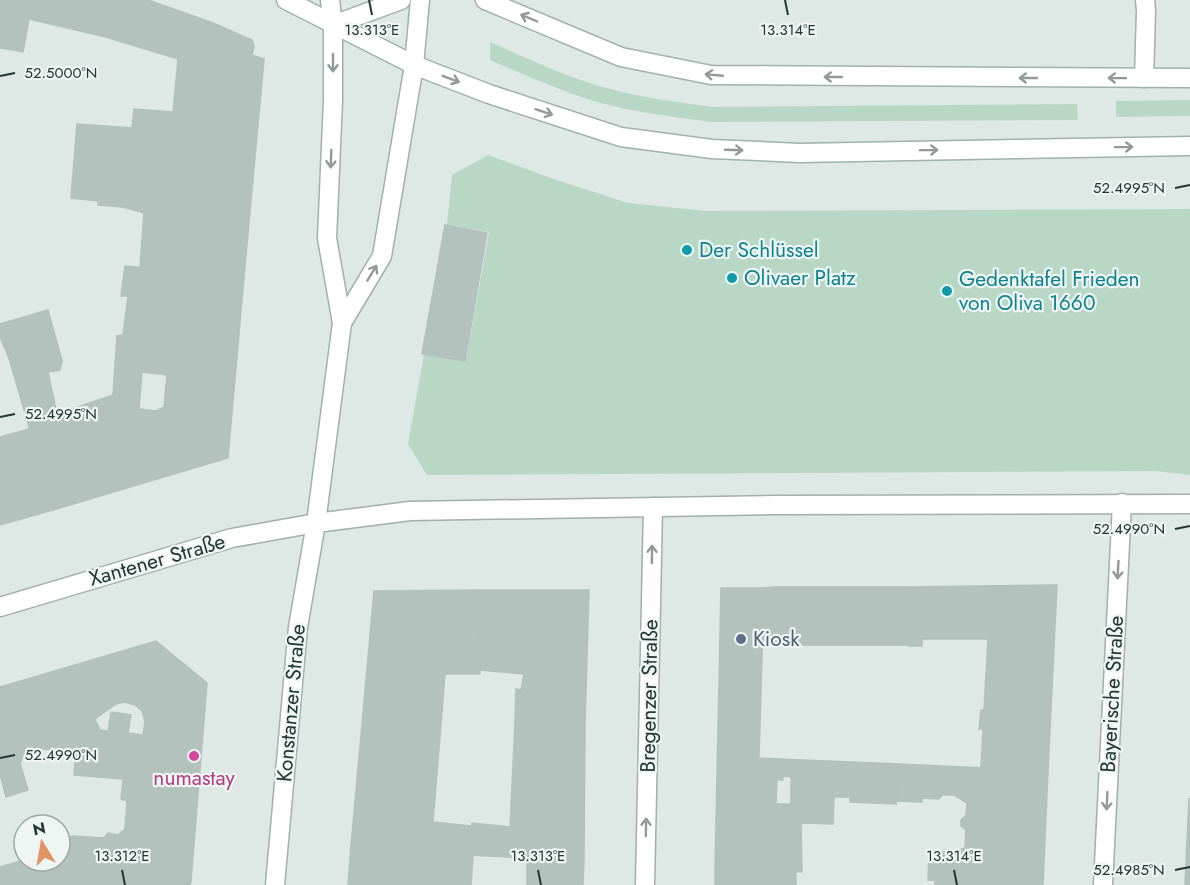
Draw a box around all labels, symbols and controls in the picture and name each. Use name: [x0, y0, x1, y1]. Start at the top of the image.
one-way arrow: [520, 12, 538, 23]
text: 13.313°E: [345, 19, 399, 41]
text: 13.314°E: [760, 19, 816, 41]
one-way arrow: [327, 52, 339, 72]
text: 52.5000°N: [25, 62, 97, 84]
one-way arrow: [705, 69, 725, 80]
one-way arrow: [823, 71, 843, 83]
one-way arrow: [1018, 72, 1038, 84]
one-way arrow: [1108, 72, 1128, 84]
one-way arrow: [441, 75, 460, 86]
one-way arrow: [534, 107, 553, 118]
one-way arrow: [1114, 141, 1134, 153]
one-way arrow: [724, 145, 744, 156]
one-way arrow: [919, 145, 939, 156]
one-way arrow: [325, 148, 336, 168]
text: 52.4995°N: [1093, 177, 1165, 199]
place label: Der Schlüssel: [699, 235, 819, 265]
marker: Der Schlüssel: [680, 243, 694, 257]
place label: Olivaer Platz: [744, 263, 856, 293]
place label: Gedenktafel Frieden von Oliva 1660: [959, 264, 1140, 318]
one-way arrow: [367, 265, 379, 282]
marker: Olivaer Platz: [725, 271, 739, 285]
marker: Gedenktafel Frieden von Oliva 1660: [940, 284, 954, 298]
text: 52.4995°N: [25, 403, 97, 425]
text: 52.4990°N: [1093, 518, 1165, 540]
street label: Xantener Straße: [85, 526, 229, 594]
one-way arrow: [646, 545, 658, 565]
one-way arrow: [1113, 560, 1124, 580]
street label: Bayerische Straße: [1093, 614, 1131, 773]
street label: Bregenzer Straße: [633, 619, 665, 773]
street label: Konstanzer Straße: [269, 623, 313, 783]
place label: Kiosk: [753, 624, 800, 654]
marker: Kiosk: [734, 632, 748, 646]
text: 52.4990°N: [25, 744, 97, 766]
marker: numastay: [187, 749, 201, 763]
place label: numastay: [153, 763, 235, 793]
one-way arrow: [1101, 790, 1112, 810]
north arrow: [12, 813, 72, 873]
text: N: [31, 816, 48, 841]
one-way arrow: [641, 817, 652, 837]
text: 13.312°E: [94, 845, 150, 867]
text: 13.313°E: [511, 845, 565, 867]
text: 13.314°E: [926, 845, 982, 867]
text: 52.4985°N: [1093, 859, 1165, 881]

